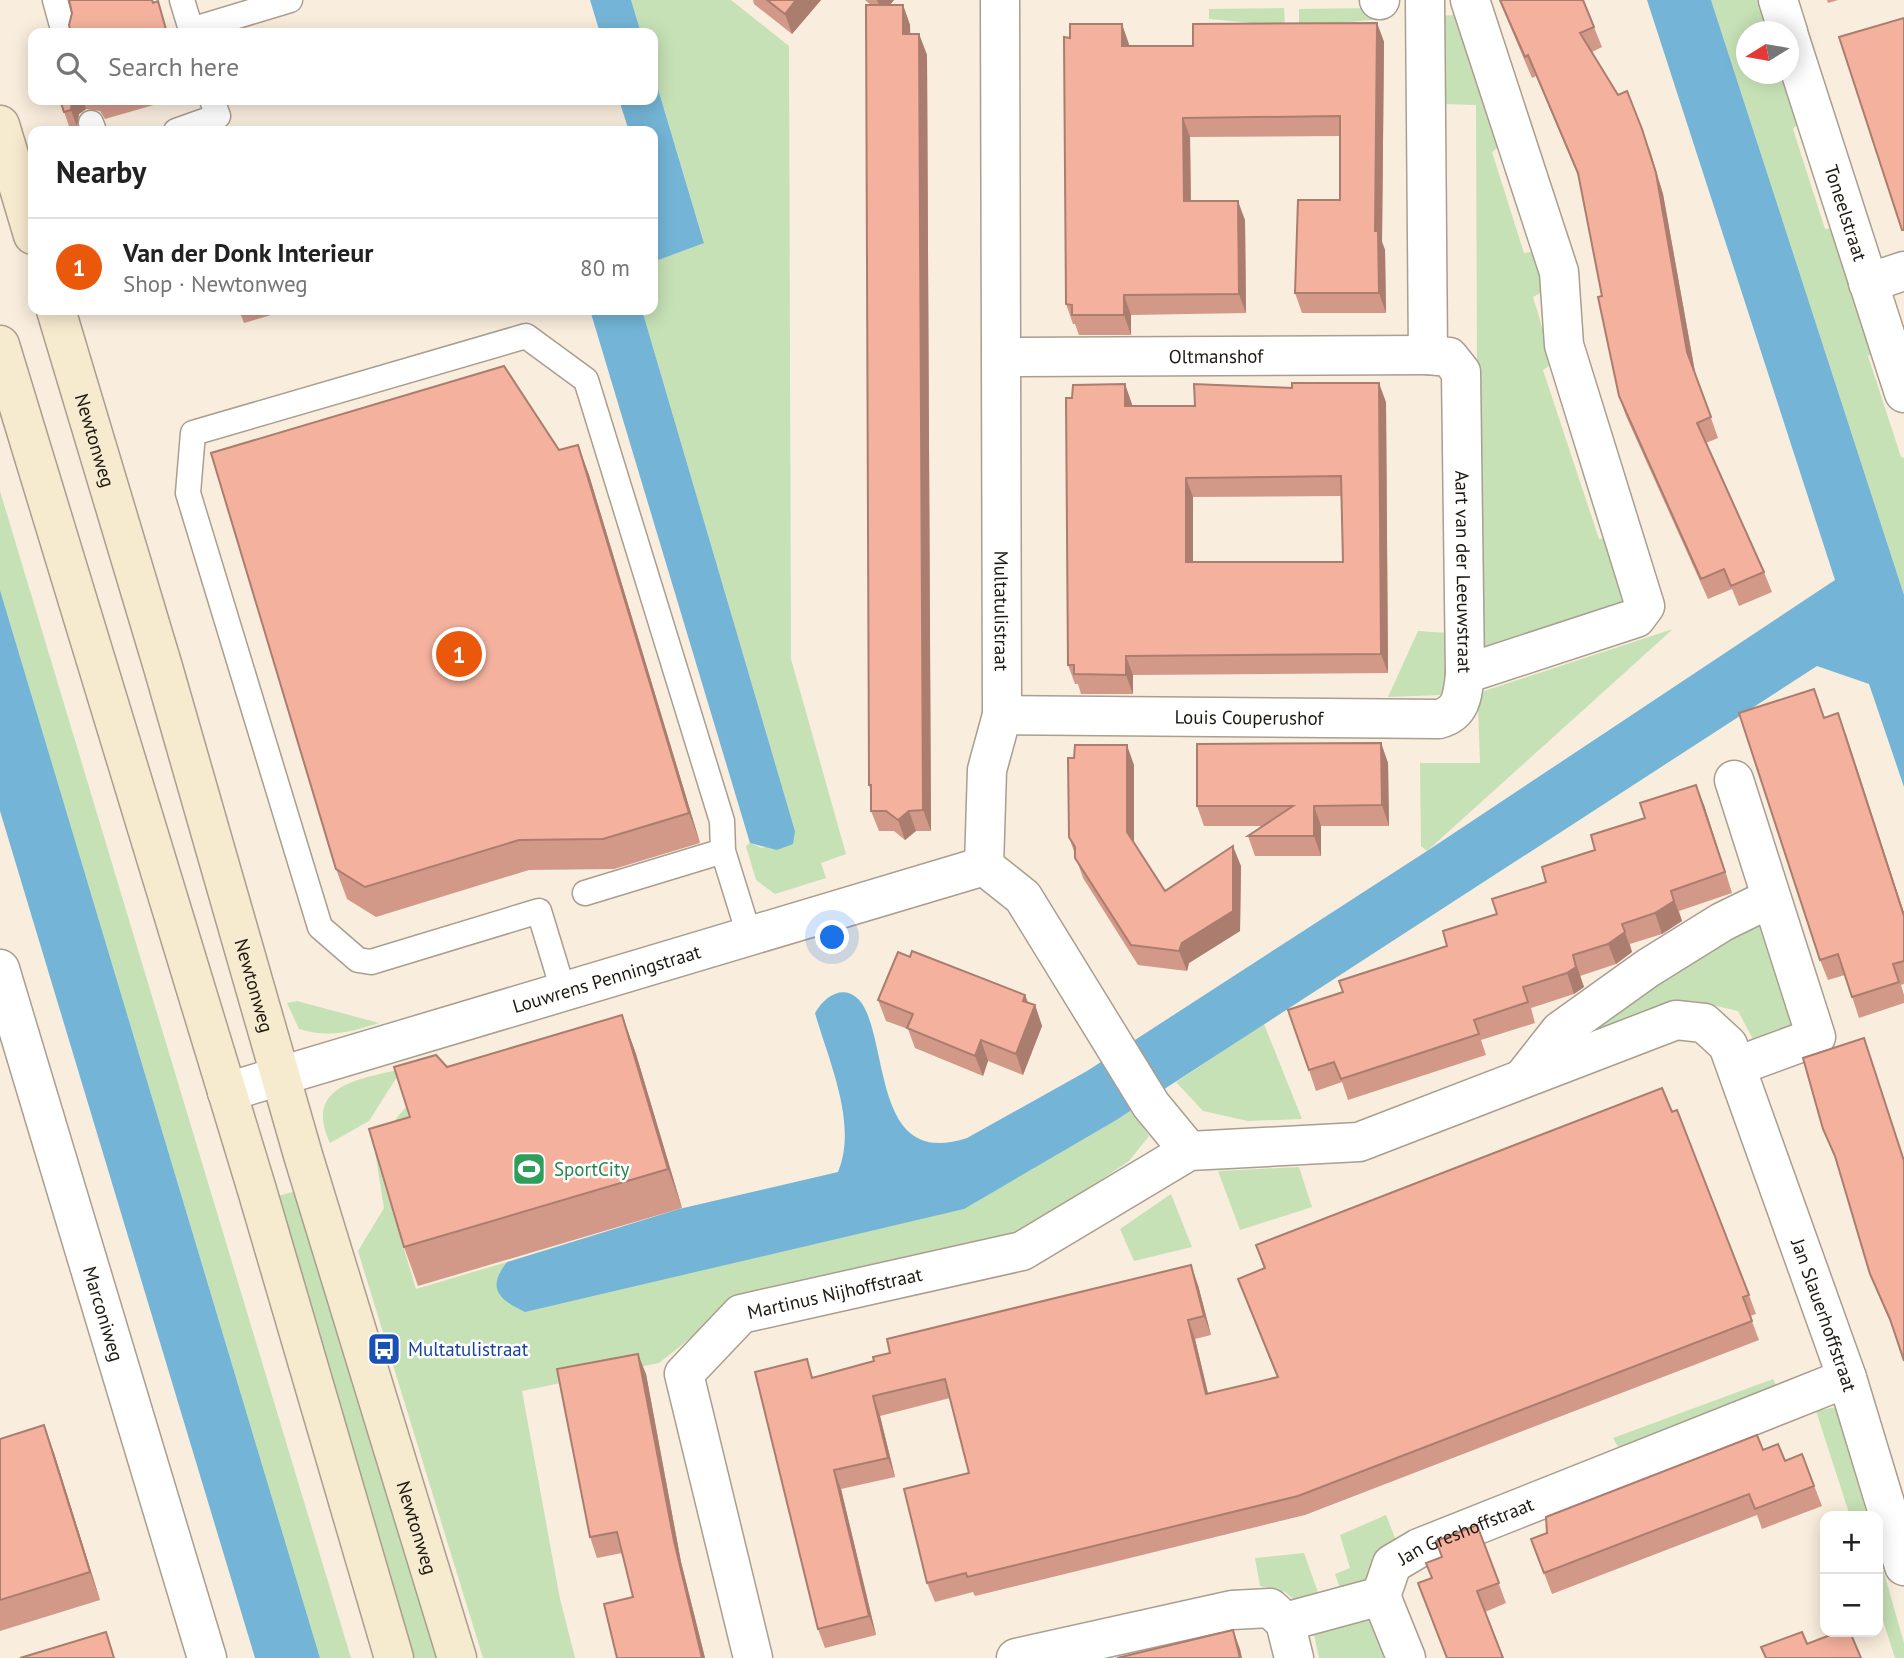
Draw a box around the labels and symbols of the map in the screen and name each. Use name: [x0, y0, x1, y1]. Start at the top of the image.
north arrow: [1736, 21, 1799, 84]
street label: Toneelstraat: [1819, 162, 1873, 265]
street label: Oltmanshof: [1169, 344, 1264, 368]
street label: Newtonweg: [70, 391, 120, 490]
street label: Aart van der Leeuwstraat: [1450, 470, 1477, 674]
street label: Multatulistraat: [990, 551, 1014, 672]
pin: 1: [436, 628, 482, 680]
street label: Louis Couperushof: [1174, 705, 1325, 730]
your location: [815, 920, 849, 954]
street label: Newtonweg: [230, 936, 279, 1035]
street label: Louwrens Penningstraat: [510, 939, 704, 1018]
sports icon: SportCity: [510, 1150, 548, 1188]
place label: SportCity: [554, 1157, 629, 1181]
street label: Jan Slauerhoffstraat: [1786, 1234, 1863, 1395]
street label: Martinus Nijhoffstraat: [745, 1262, 925, 1324]
street label: Marconiweg: [78, 1263, 129, 1364]
bus stop icon: Multatulistraat: [365, 1330, 403, 1368]
place label: Multatulistraat: [408, 1337, 529, 1361]
street label: Newtonweg: [391, 1478, 443, 1577]
street label: Jan Greshoffstraat: [1392, 1492, 1537, 1571]

